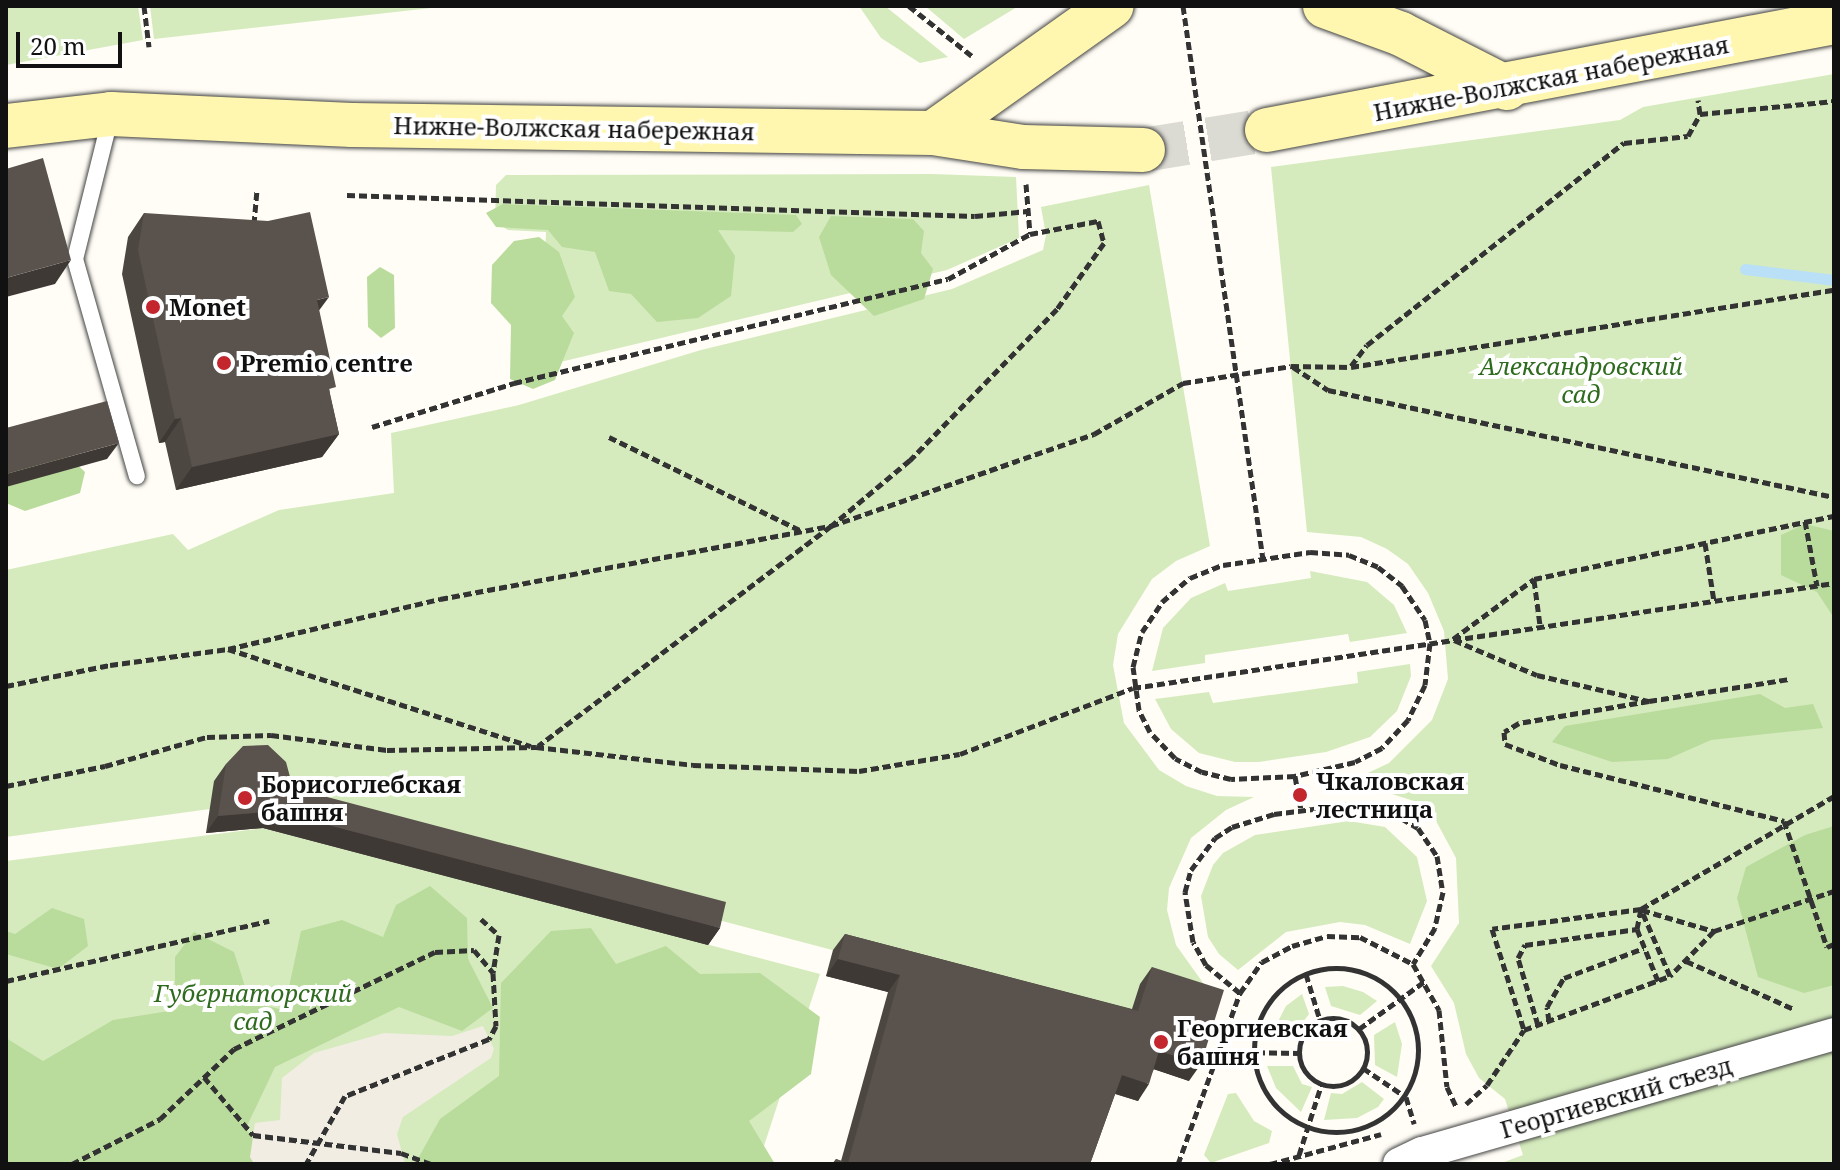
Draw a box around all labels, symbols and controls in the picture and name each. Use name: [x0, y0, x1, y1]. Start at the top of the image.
scale bar: [20, 16, 126, 66]
text: 20 m: [30, 29, 86, 62]
street label: Нижне-Волжская набережная: [1371, 29, 1731, 127]
street label: Нижне-Волжская набережная: [393, 110, 755, 146]
place label: Monet: [169, 293, 246, 321]
marker: Monet: [144, 298, 162, 316]
place label: Premio centre: [240, 349, 413, 377]
park label: Александровский сад: [1479, 352, 1683, 408]
marker: Premio centre: [215, 354, 233, 372]
place label: Чкаловская лестница: [1316, 767, 1464, 823]
place label: Борисоглебская башня: [261, 770, 461, 826]
marker: Чкаловская лестница: [1291, 786, 1309, 804]
marker: Борисоглебская башня: [236, 789, 254, 807]
park label: Губернаторский сад: [154, 979, 352, 1035]
place label: Георгиевская башня: [1177, 1014, 1348, 1070]
marker: Георгиевская башня: [1152, 1033, 1170, 1051]
street label: Георгиевский съезд: [1497, 1050, 1735, 1144]

